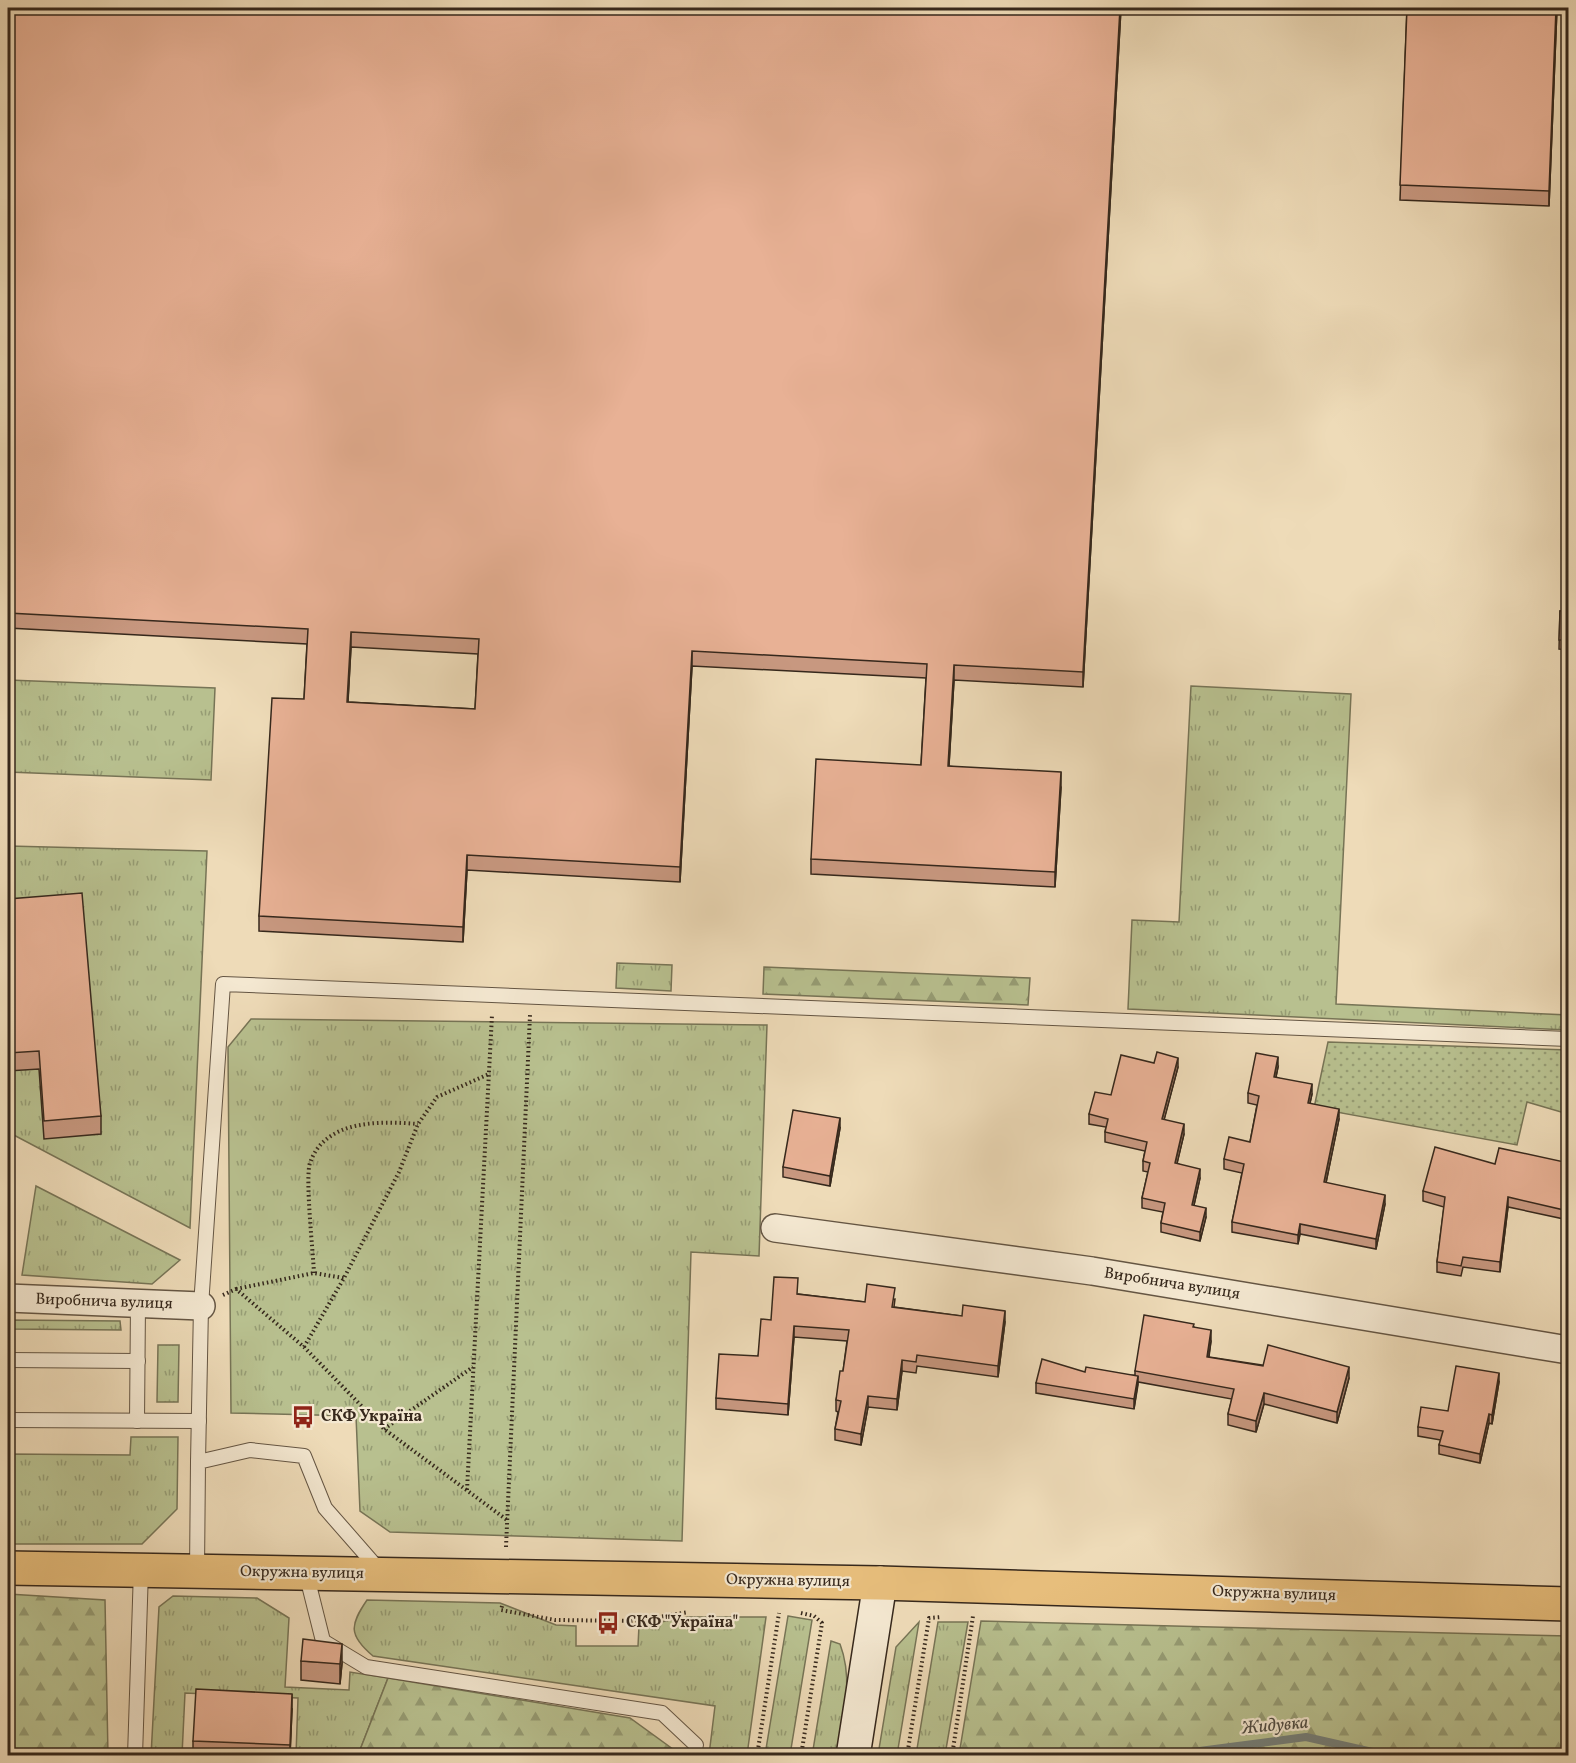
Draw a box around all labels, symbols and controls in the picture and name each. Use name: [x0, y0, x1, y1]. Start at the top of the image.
street label: Виробнича вулиця: [1102, 1262, 1242, 1306]
street label: Виробнича вулиця: [35, 1289, 173, 1315]
bus stop icon: СКФ Україна: [290, 1404, 316, 1430]
place label: СКФ Україна: [321, 1406, 423, 1428]
street label: Окружна вулиця: [240, 1561, 364, 1585]
street label: Окружна вулиця: [726, 1569, 850, 1593]
street label: Окружна вулиця: [1212, 1581, 1336, 1607]
bus stop icon: СКФ "Україна": [595, 1610, 621, 1636]
place label: СКФ "Україна": [626, 1612, 738, 1634]
water label: Жидувка: [1240, 1711, 1309, 1741]

